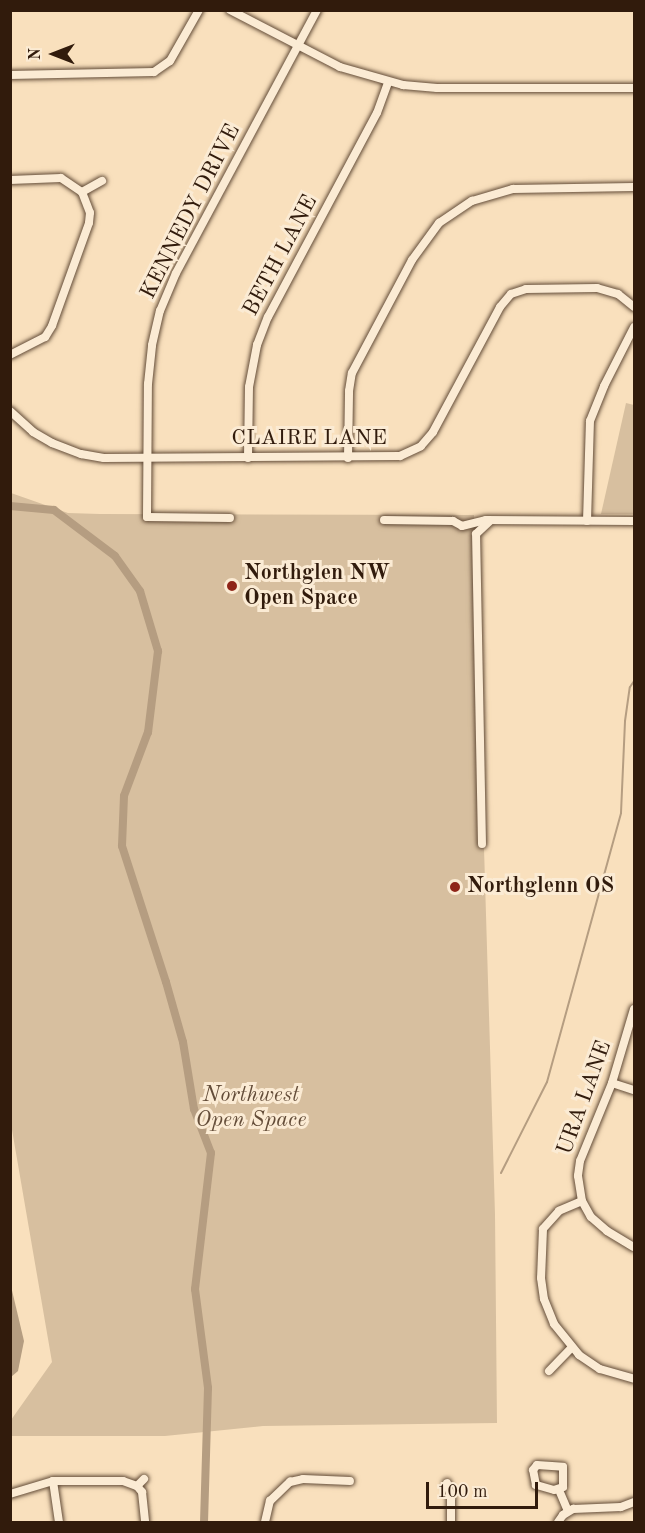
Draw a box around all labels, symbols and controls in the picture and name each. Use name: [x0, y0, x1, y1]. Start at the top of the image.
north arrow: [24, 24, 84, 84]
text: N: [28, 48, 44, 60]
street label: KENNEDY DRIVE: [135, 120, 247, 304]
street label: BETH LANE: [238, 191, 324, 321]
street label: CLAIRE LANE: [231, 426, 387, 452]
place label: Northglen NW Open Space: [244, 560, 390, 612]
marker: Northglen NW Open Space: [225, 579, 239, 593]
place label: Northglenn OS: [467, 874, 614, 900]
marker: Northglenn OS: [448, 880, 462, 894]
street label: URA LANE: [552, 1037, 618, 1159]
park label: Northwest Open Space: [196, 1082, 306, 1134]
scale bar: [429, 1470, 542, 1508]
text: 100 m: [437, 1483, 488, 1501]

